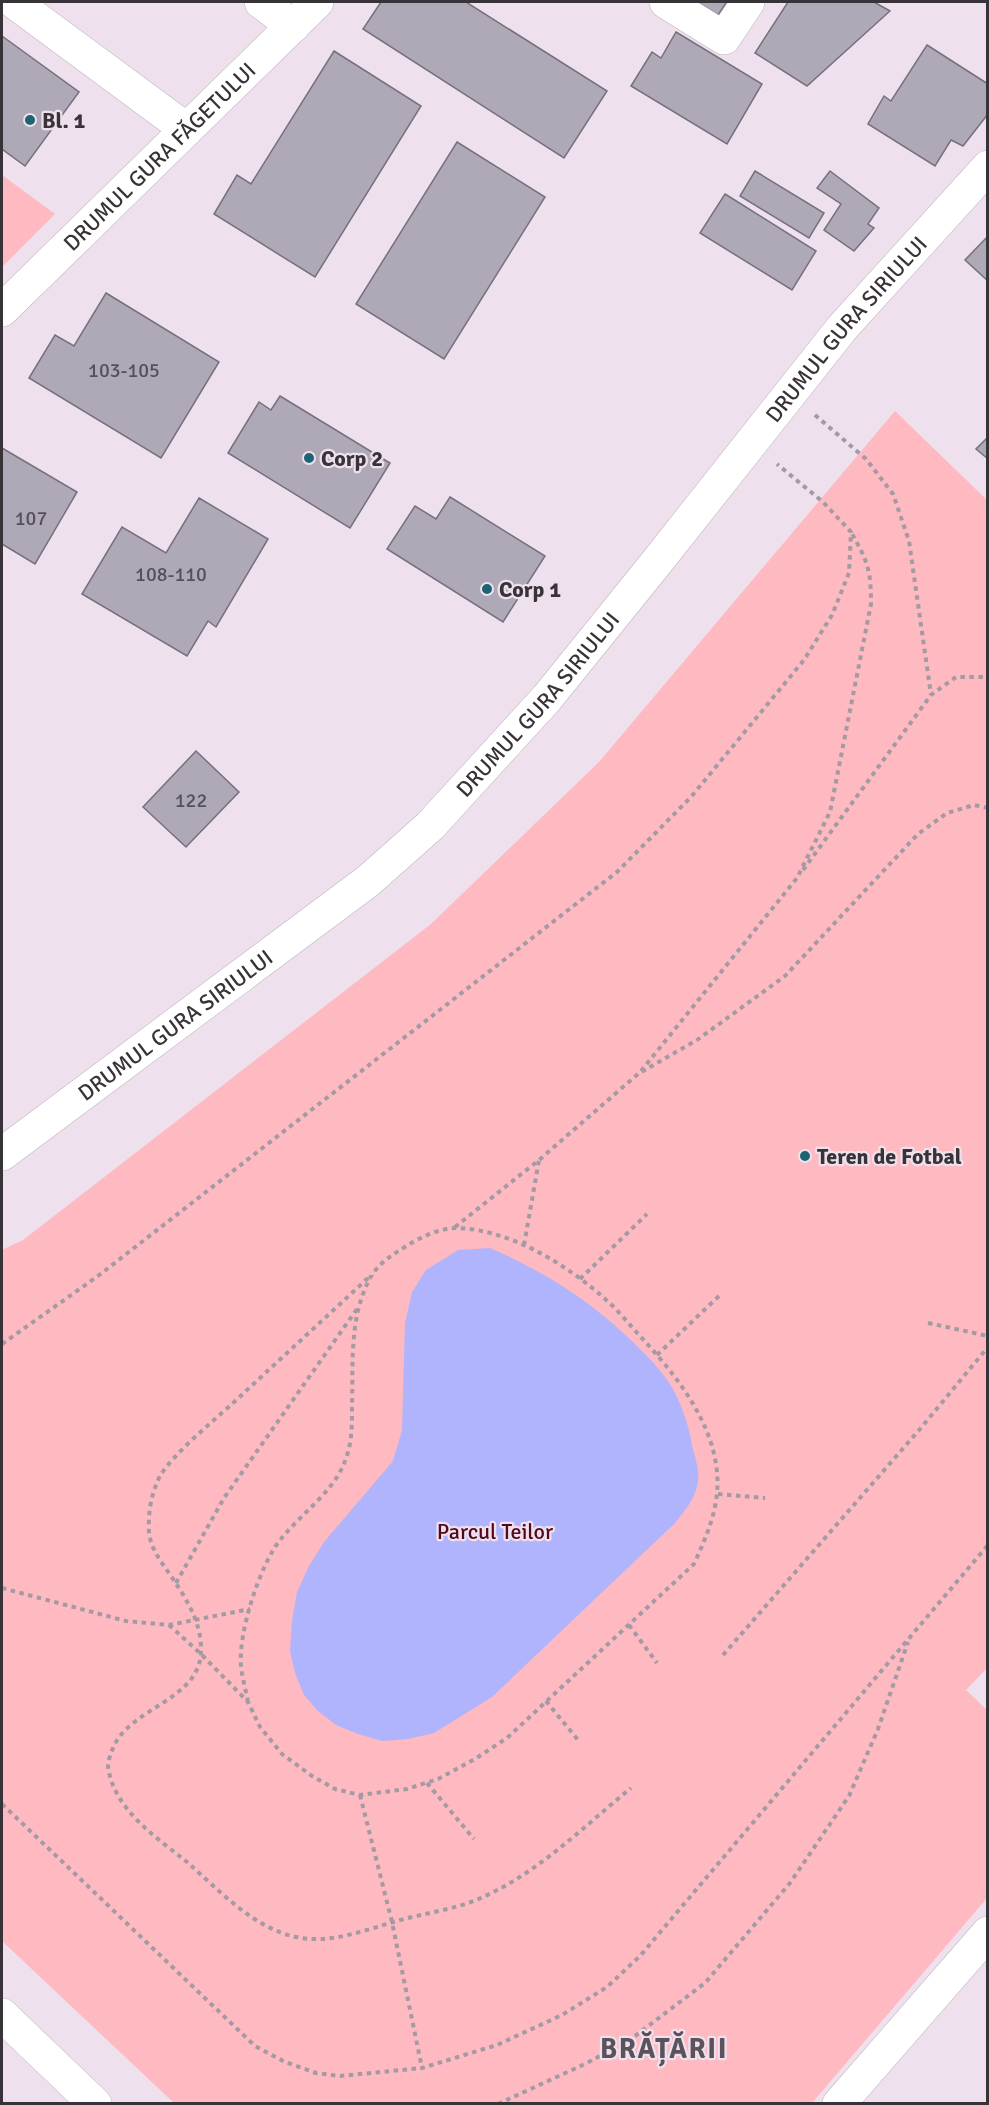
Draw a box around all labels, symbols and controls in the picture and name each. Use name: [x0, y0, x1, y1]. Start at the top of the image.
street label: DRUMUL GURA FĂGETULUI: [58, 57, 261, 256]
place label: Bl. 1: [42, 107, 86, 134]
marker: Bl. 1: [23, 113, 37, 127]
street label: DRUMUL GURA SIRIULUI: [760, 230, 933, 428]
house number: 103-105: [88, 358, 160, 383]
place label: Corp 2: [321, 445, 383, 472]
marker: Corp 2: [302, 451, 316, 465]
house number: 107: [15, 506, 47, 531]
house number: 108-110: [135, 562, 207, 587]
place label: Corp 1: [499, 576, 561, 603]
marker: Corp 1: [480, 582, 494, 596]
street label: DRUMUL GURA SIRIULUI: [450, 607, 625, 803]
house number: 122: [175, 788, 207, 813]
street label: DRUMUL GURA SIRIULUI: [73, 944, 278, 1107]
place label: Teren de Fotbal: [817, 1143, 962, 1170]
marker: Teren de Fotbal: [798, 1149, 812, 1163]
park label: Parcul Teilor: [437, 1518, 553, 1545]
district label: BRĂȚĂRII: [600, 2031, 728, 2067]

